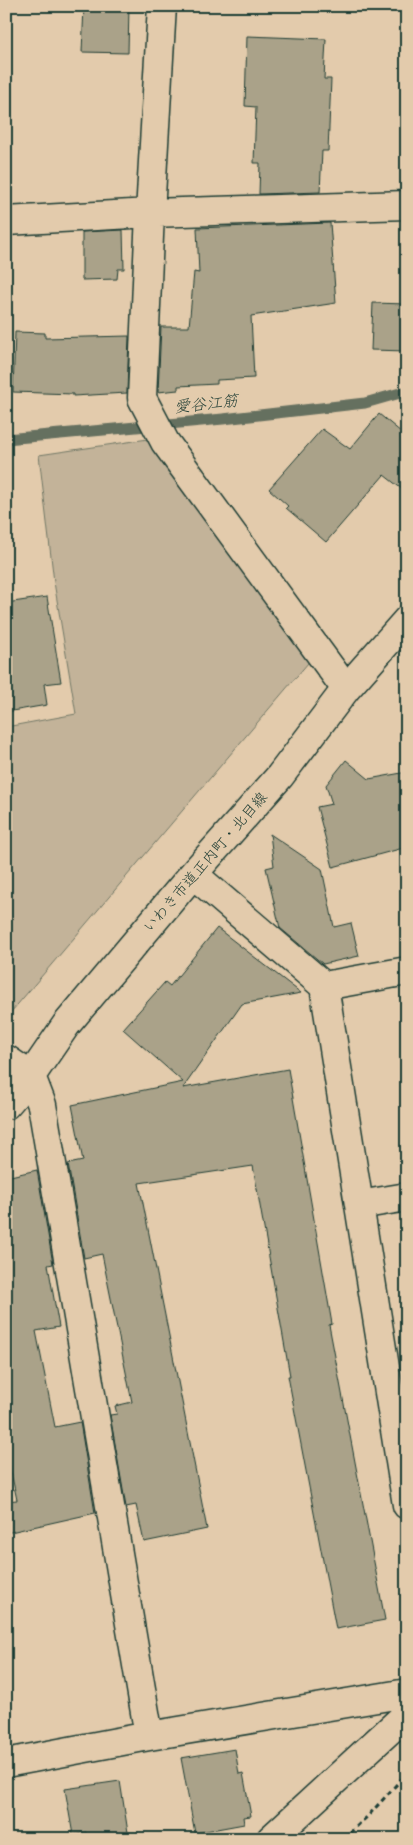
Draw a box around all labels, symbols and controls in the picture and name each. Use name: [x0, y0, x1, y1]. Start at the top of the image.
water label: 愛谷江筋: [173, 389, 241, 420]
street label: いわき市道正内町・北目線: [138, 787, 274, 938]

